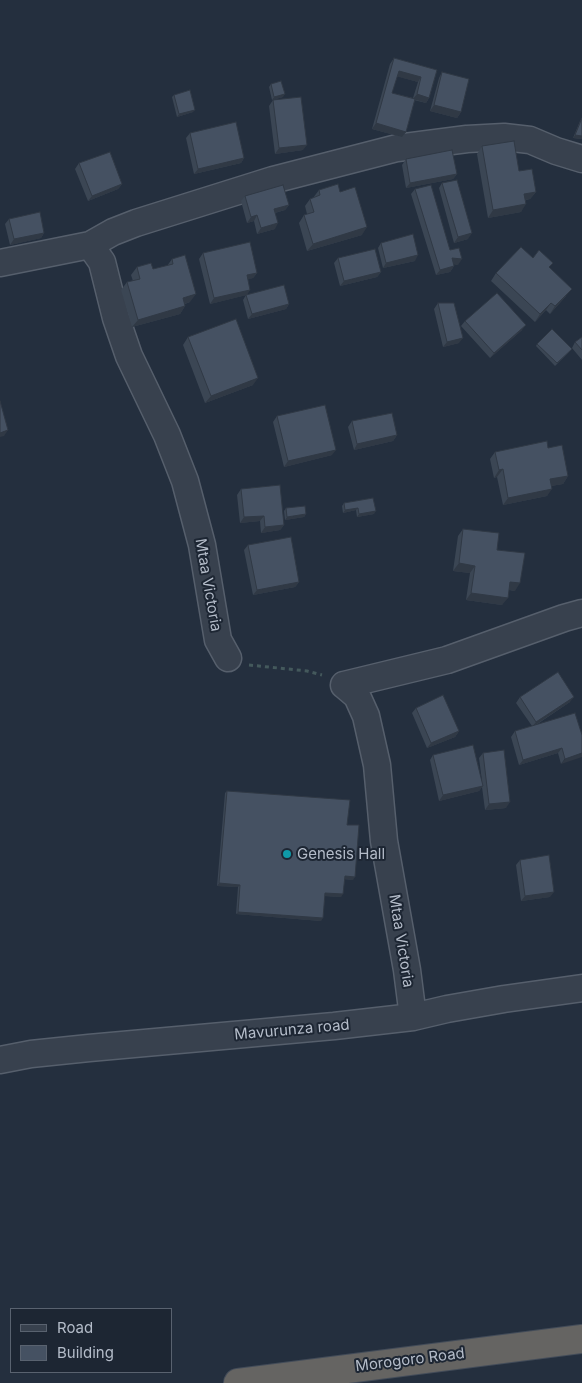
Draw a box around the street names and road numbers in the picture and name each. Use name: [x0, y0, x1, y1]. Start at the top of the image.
street label: Mtaa Victoria: [191, 537, 225, 633]
street label: Mtaa Victoria: [385, 893, 417, 989]
street label: Mavurunza road: [234, 1016, 350, 1044]
street label: Morogoro Road: [354, 1344, 466, 1376]

